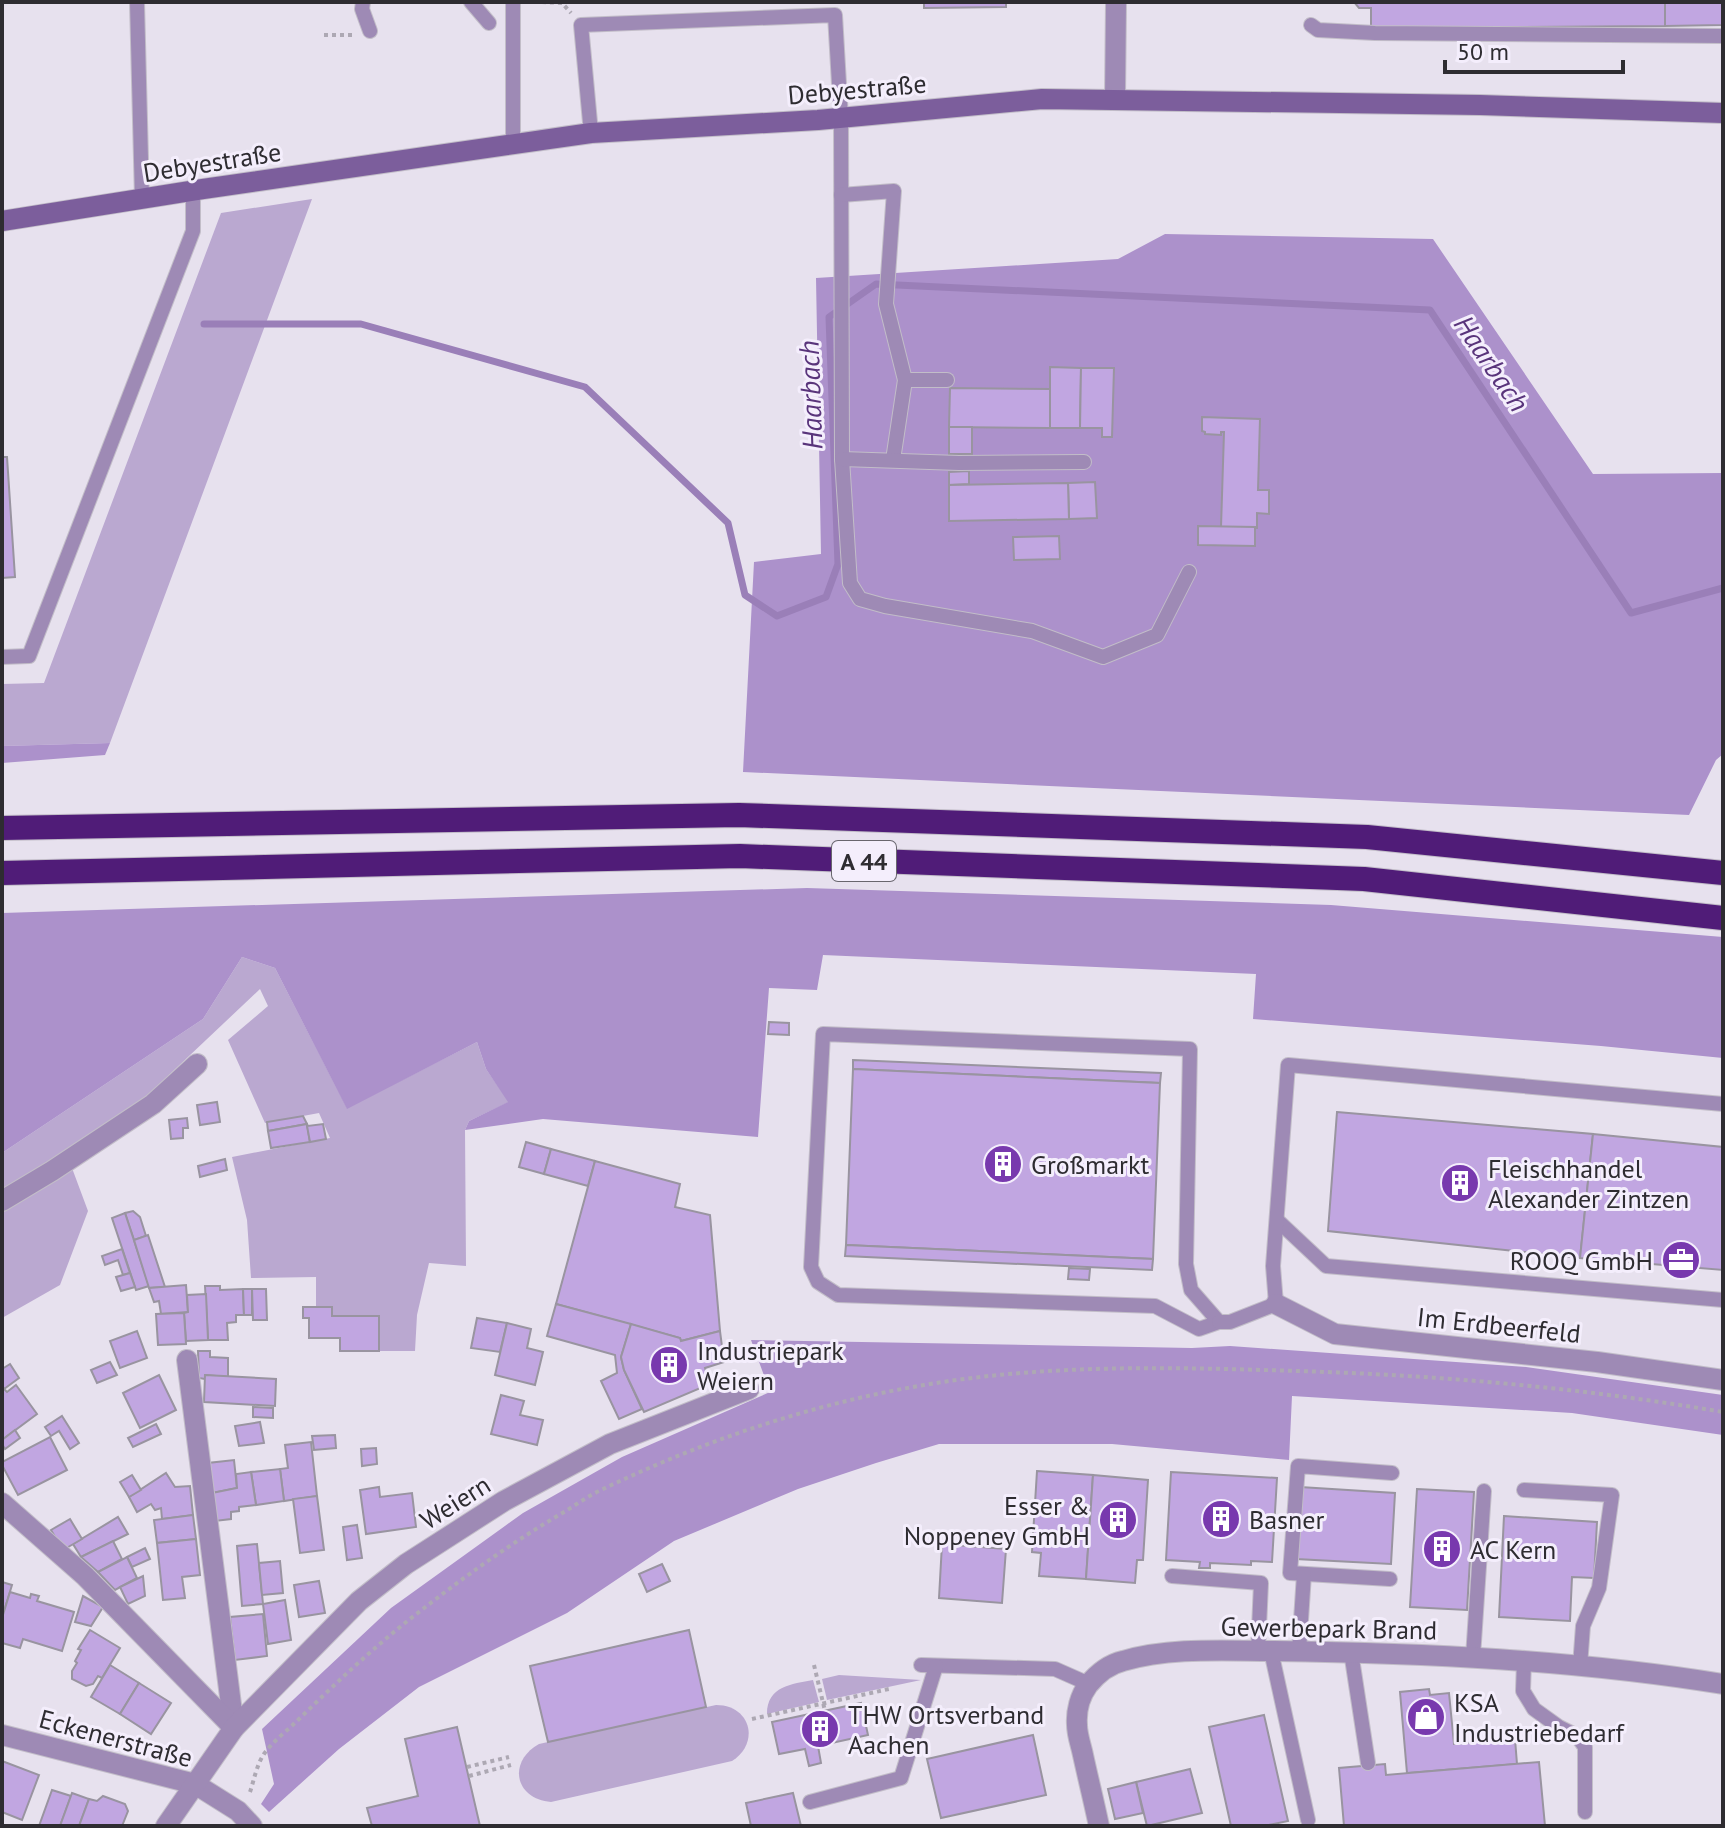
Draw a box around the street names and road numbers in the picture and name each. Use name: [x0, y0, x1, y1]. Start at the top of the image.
street label: Debyestraße: [786, 67, 928, 111]
street label: Debyestraße: [141, 135, 283, 189]
road number: A 44: [832, 841, 896, 881]
street label: Im Erdbeerfeld: [1416, 1300, 1582, 1350]
street label: Weiern: [414, 1468, 496, 1536]
street label: Gewerbepark Brand: [1220, 1610, 1438, 1646]
street label: Eckenerstraße: [36, 1702, 196, 1774]

